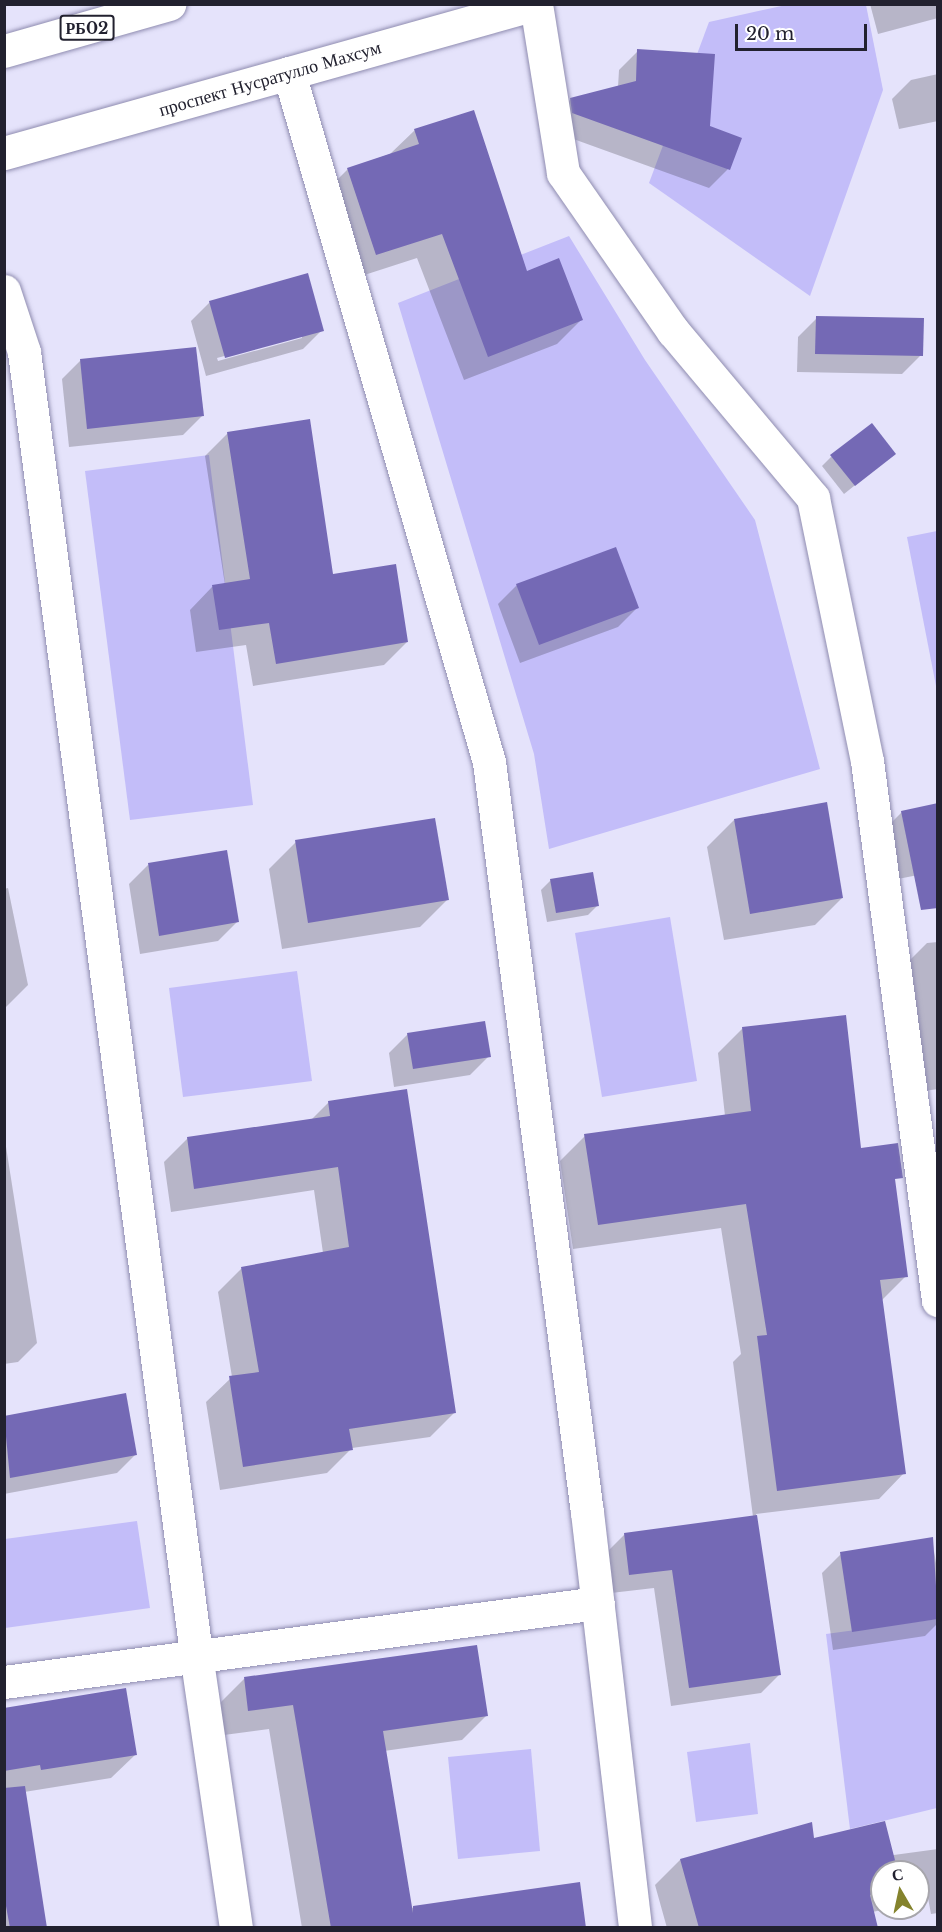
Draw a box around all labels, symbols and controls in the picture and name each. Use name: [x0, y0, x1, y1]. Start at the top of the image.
scale bar: [738, 12, 870, 50]
road number: РБ02: [58, 15, 116, 41]
text: 20 m: [746, 23, 794, 45]
street label: проспект Нусратулло Махсум: [156, 37, 384, 121]
north arrow: [870, 1860, 930, 1920]
text: С: [890, 1863, 905, 1885]

